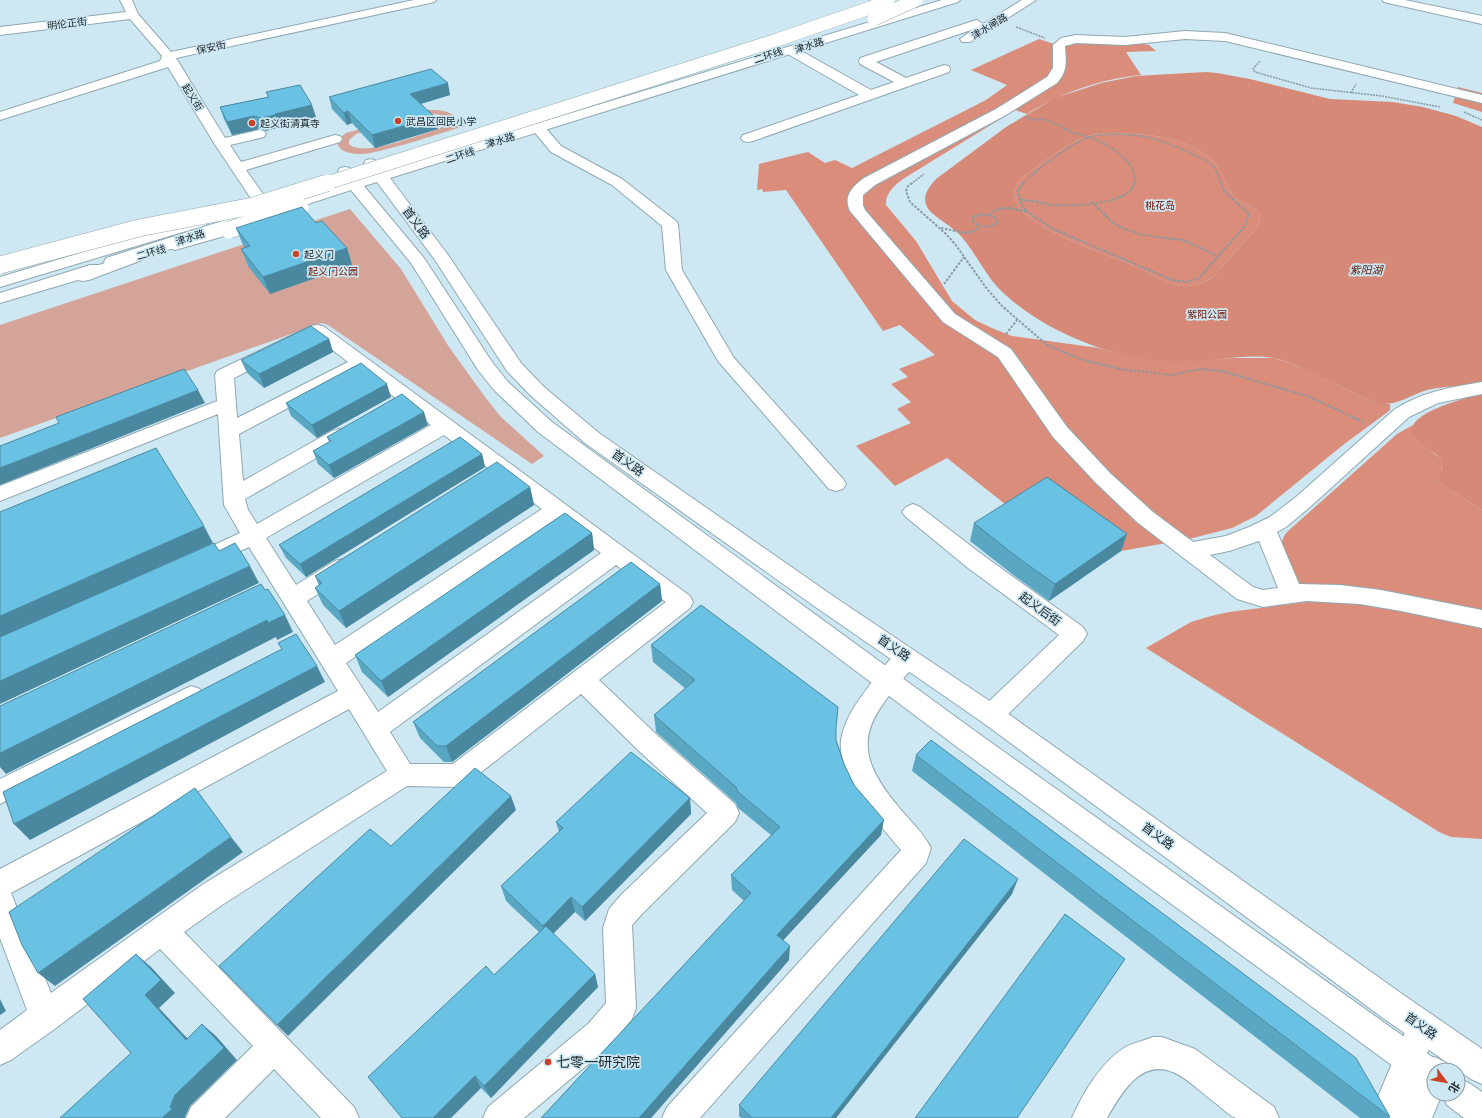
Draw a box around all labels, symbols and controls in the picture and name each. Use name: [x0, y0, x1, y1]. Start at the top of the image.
street label: 津水闸路: [969, 11, 1009, 41]
street label: 明伦正街: [47, 16, 88, 31]
street label: 津水路: [793, 36, 825, 55]
street label: 保安街: [195, 39, 227, 56]
street label: 二环线: [752, 46, 784, 65]
street label: 起义街: [180, 82, 205, 113]
marker: 武昌区回民小学: [393, 116, 403, 126]
place label: 武昌区回民小学: [406, 116, 476, 127]
marker: 起义街清真寺: [247, 118, 257, 128]
place label: 起义街清真寺: [260, 118, 320, 129]
street label: 津水路: [484, 131, 516, 150]
street label: 二环线: [444, 146, 476, 165]
park label: 桃花岛: [1145, 200, 1175, 211]
street label: 首义路: [400, 204, 432, 242]
street label: 津水路: [174, 228, 206, 247]
street label: 二环线: [135, 243, 167, 262]
marker: 起义门: [291, 249, 301, 259]
place label: 起义门: [304, 249, 334, 260]
water label: 紫阳湖: [1350, 264, 1384, 277]
park label: 起义门公园: [308, 266, 358, 277]
park label: 紫阳公园: [1187, 309, 1227, 320]
street label: 首义路: [609, 447, 647, 479]
street label: 起义后街: [1016, 589, 1064, 629]
street label: 首义路: [875, 632, 913, 664]
street label: 首义路: [1139, 820, 1177, 852]
street label: 首义路: [1402, 1010, 1440, 1042]
place label: 七零一研究院: [556, 1054, 640, 1070]
marker: 七零一研究院: [543, 1057, 553, 1067]
north arrow: [1426, 1062, 1466, 1102]
text: 北: [1446, 1079, 1462, 1095]

